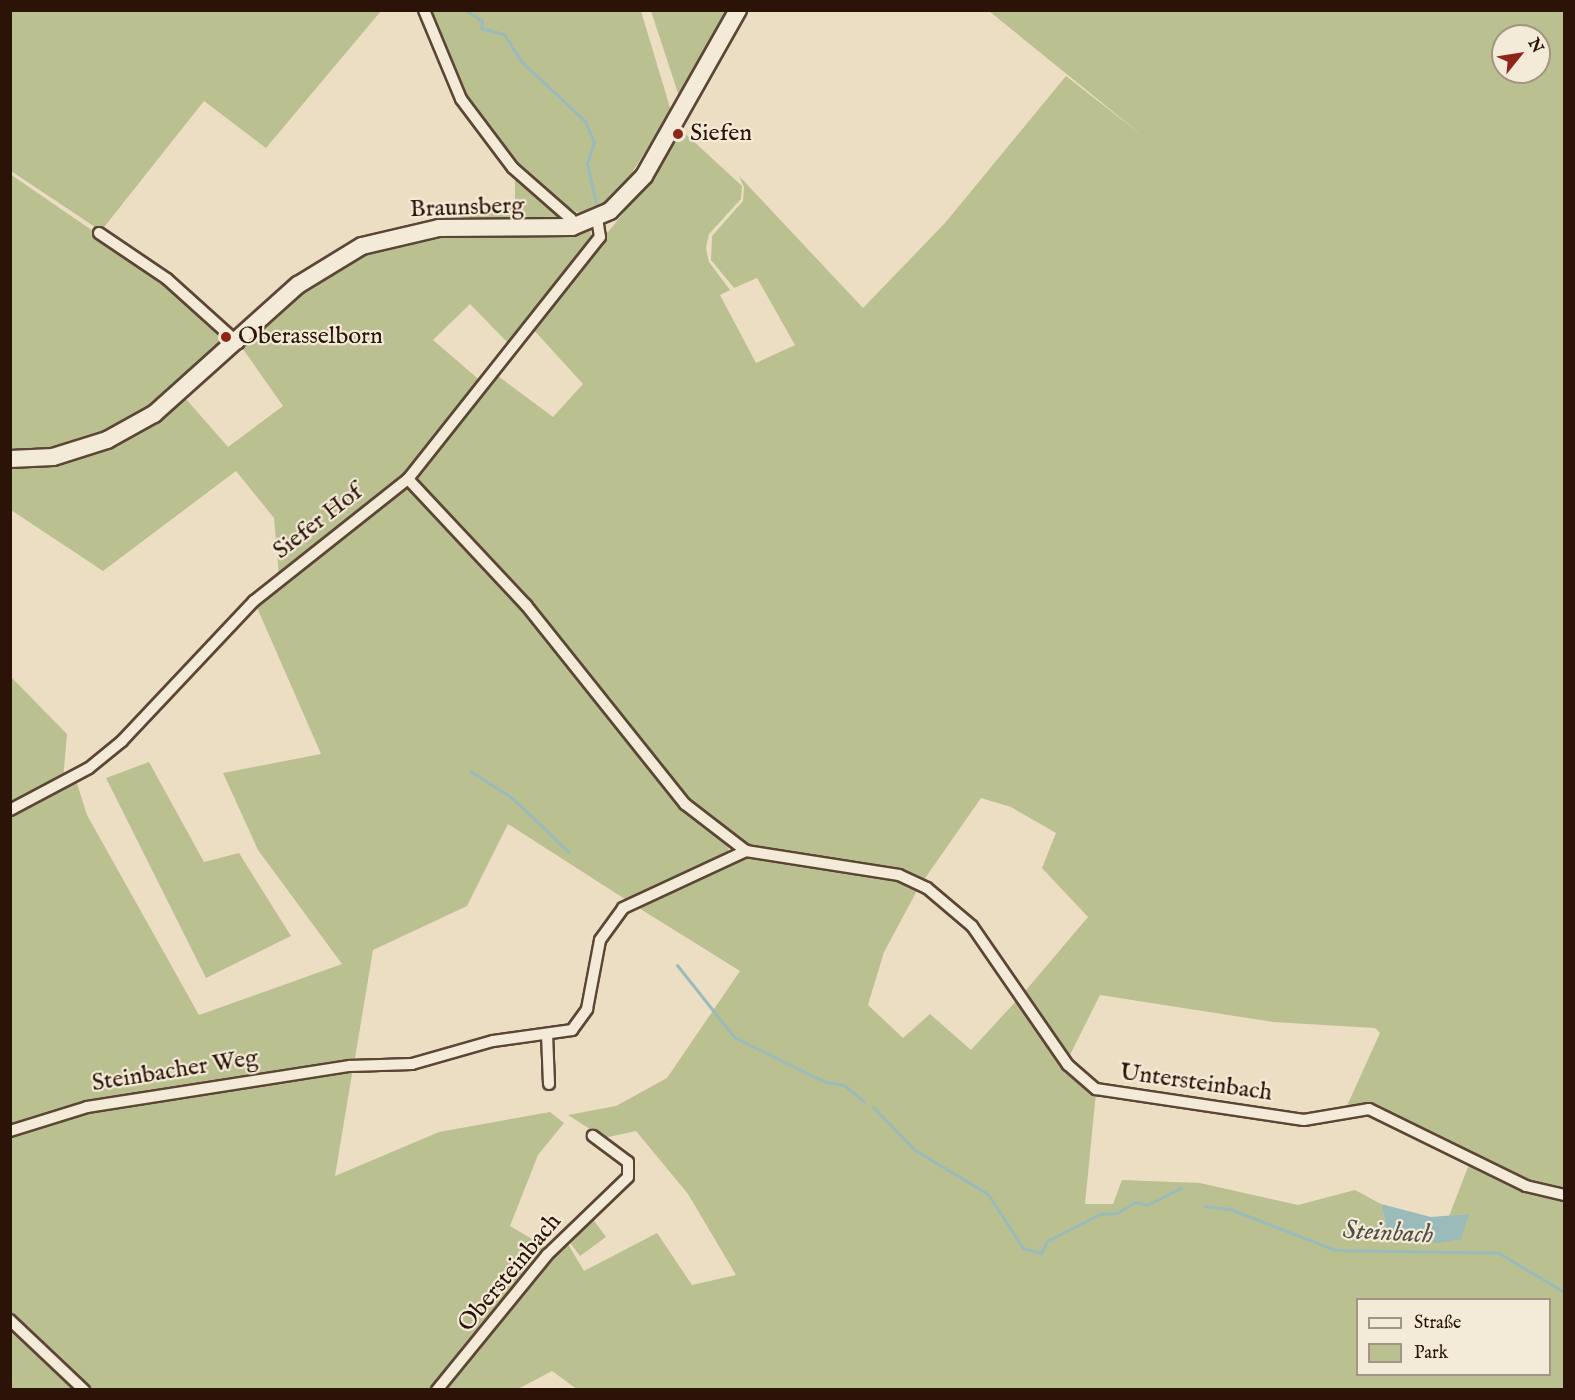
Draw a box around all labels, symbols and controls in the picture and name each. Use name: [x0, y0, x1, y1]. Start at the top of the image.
north arrow: [1491, 24, 1551, 84]
text: N: [1523, 35, 1547, 57]
place label: Siefen: [690, 120, 752, 148]
marker: Siefen: [671, 127, 685, 141]
street label: Braunsberg: [409, 192, 525, 224]
place label: Oberasselborn: [238, 323, 383, 351]
marker: Oberasselborn: [219, 330, 233, 344]
street label: Siefer Hof: [268, 478, 368, 566]
street label: Steinbacher Weg: [90, 1044, 260, 1098]
street label: Untersteinbach: [1118, 1058, 1274, 1108]
street label: Obersteinbach: [452, 1208, 568, 1338]
water label: Steinbach: [1342, 1215, 1434, 1251]
legend: [1356, 1298, 1551, 1376]
text: Straße: [1414, 1312, 1461, 1335]
text: Park: [1414, 1342, 1448, 1365]

